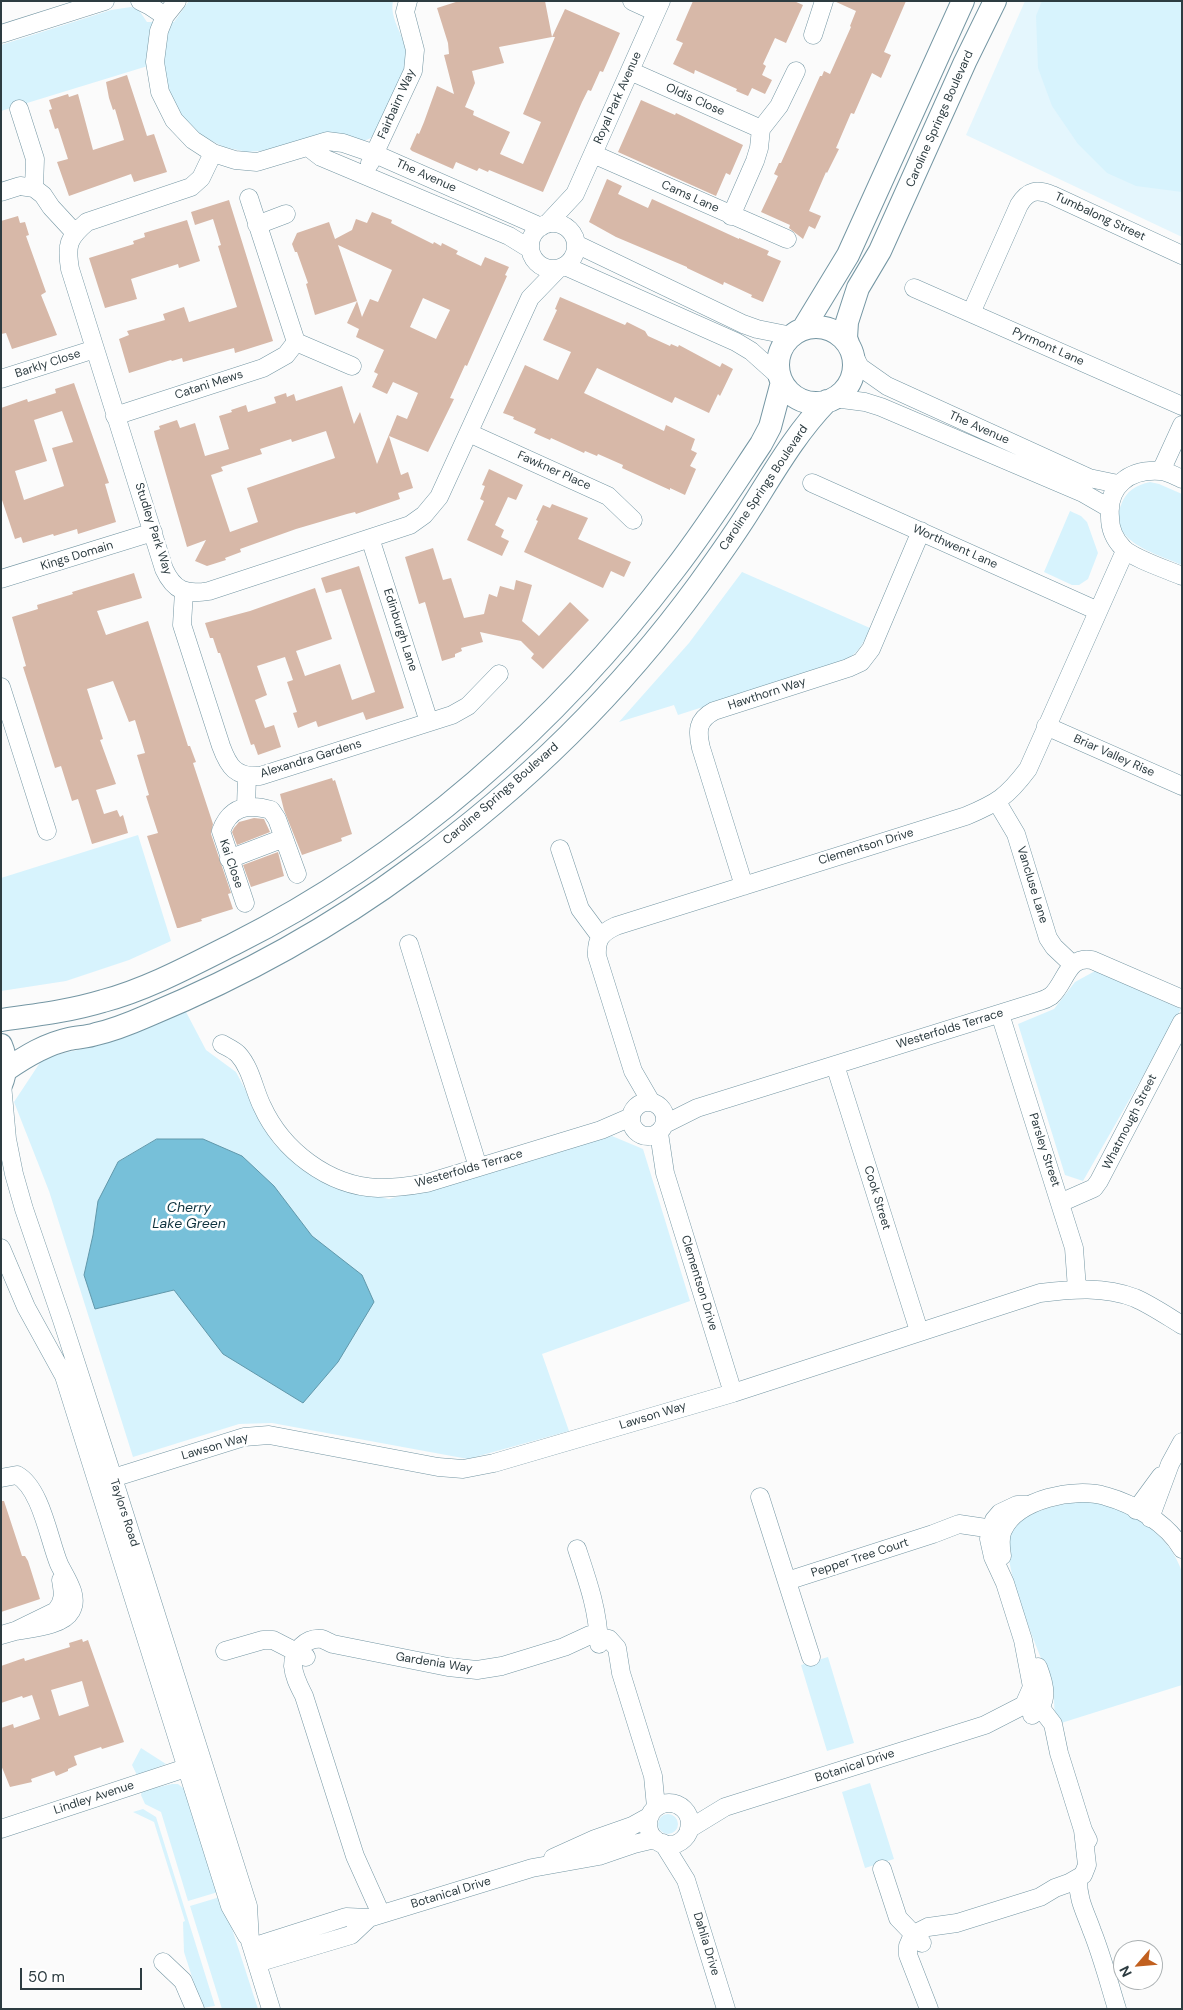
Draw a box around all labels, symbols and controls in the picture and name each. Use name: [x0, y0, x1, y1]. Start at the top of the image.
street label: Caroline Springs Boulevard: [903, 48, 977, 190]
street label: Royal Park Avenue: [591, 50, 645, 146]
street label: Fairbairn Way: [375, 67, 419, 141]
street label: Oldis Close: [663, 81, 727, 119]
street label: The Avenue: [394, 156, 458, 196]
street label: Cams Lane: [659, 178, 721, 216]
street label: Tumbalong Street: [1052, 190, 1148, 244]
street label: Pyrmont Lane: [1010, 325, 1086, 369]
street label: Barkly Close: [13, 347, 83, 381]
street label: Catani Mews: [173, 367, 245, 403]
street label: The Avenue: [947, 408, 1011, 448]
street label: Caroline Springs Boulevard: [717, 423, 811, 553]
street label: Fawkner Place: [515, 448, 593, 494]
street label: Studley Park Way: [131, 481, 175, 577]
street label: Worthwent Lane: [910, 522, 1000, 572]
street label: Kings Domain: [39, 538, 115, 574]
street label: Edinburgh Lane: [380, 587, 420, 673]
street label: Hawthorn Way: [726, 675, 808, 713]
street label: Briar Valley Rise: [1071, 732, 1157, 780]
street label: Alexandra Gardens: [259, 737, 363, 781]
street label: Caroline Springs Boulevard: [440, 740, 562, 848]
street label: Clementson Drive: [817, 826, 915, 868]
street label: Kai Close: [216, 838, 246, 890]
street label: Vancluse Lane: [1013, 845, 1051, 925]
street label: Westerfolds Terrace: [895, 1006, 1005, 1052]
street label: Whatmough Street: [1100, 1072, 1160, 1172]
street label: Parsley Street: [1025, 1111, 1063, 1189]
street label: Westerfolds Terrace: [414, 1147, 524, 1191]
street label: Cook Street: [860, 1164, 894, 1232]
water label: Cherry Lake Green: [152, 1200, 226, 1232]
street label: Clementson Drive: [678, 1234, 720, 1332]
street label: Lawson Way: [618, 1399, 688, 1433]
street label: Lawson Way: [180, 1431, 250, 1463]
street label: Taylors Road: [106, 1477, 142, 1549]
street label: Pepper Tree Court: [809, 1535, 911, 1581]
street label: Gardenia Way: [394, 1650, 474, 1676]
street label: Botanical Drive: [813, 1746, 897, 1786]
street label: Lindley Avenue: [52, 1778, 136, 1818]
street label: Botanical Drive: [409, 1874, 493, 1912]
street label: Dahlia Drive: [690, 1911, 722, 1977]
north arrow: [1113, 1940, 1163, 1990]
scale bar: [22, 1958, 145, 1990]
text: N: [1115, 1963, 1136, 1980]
text: 50 m: [28, 1967, 65, 1987]

